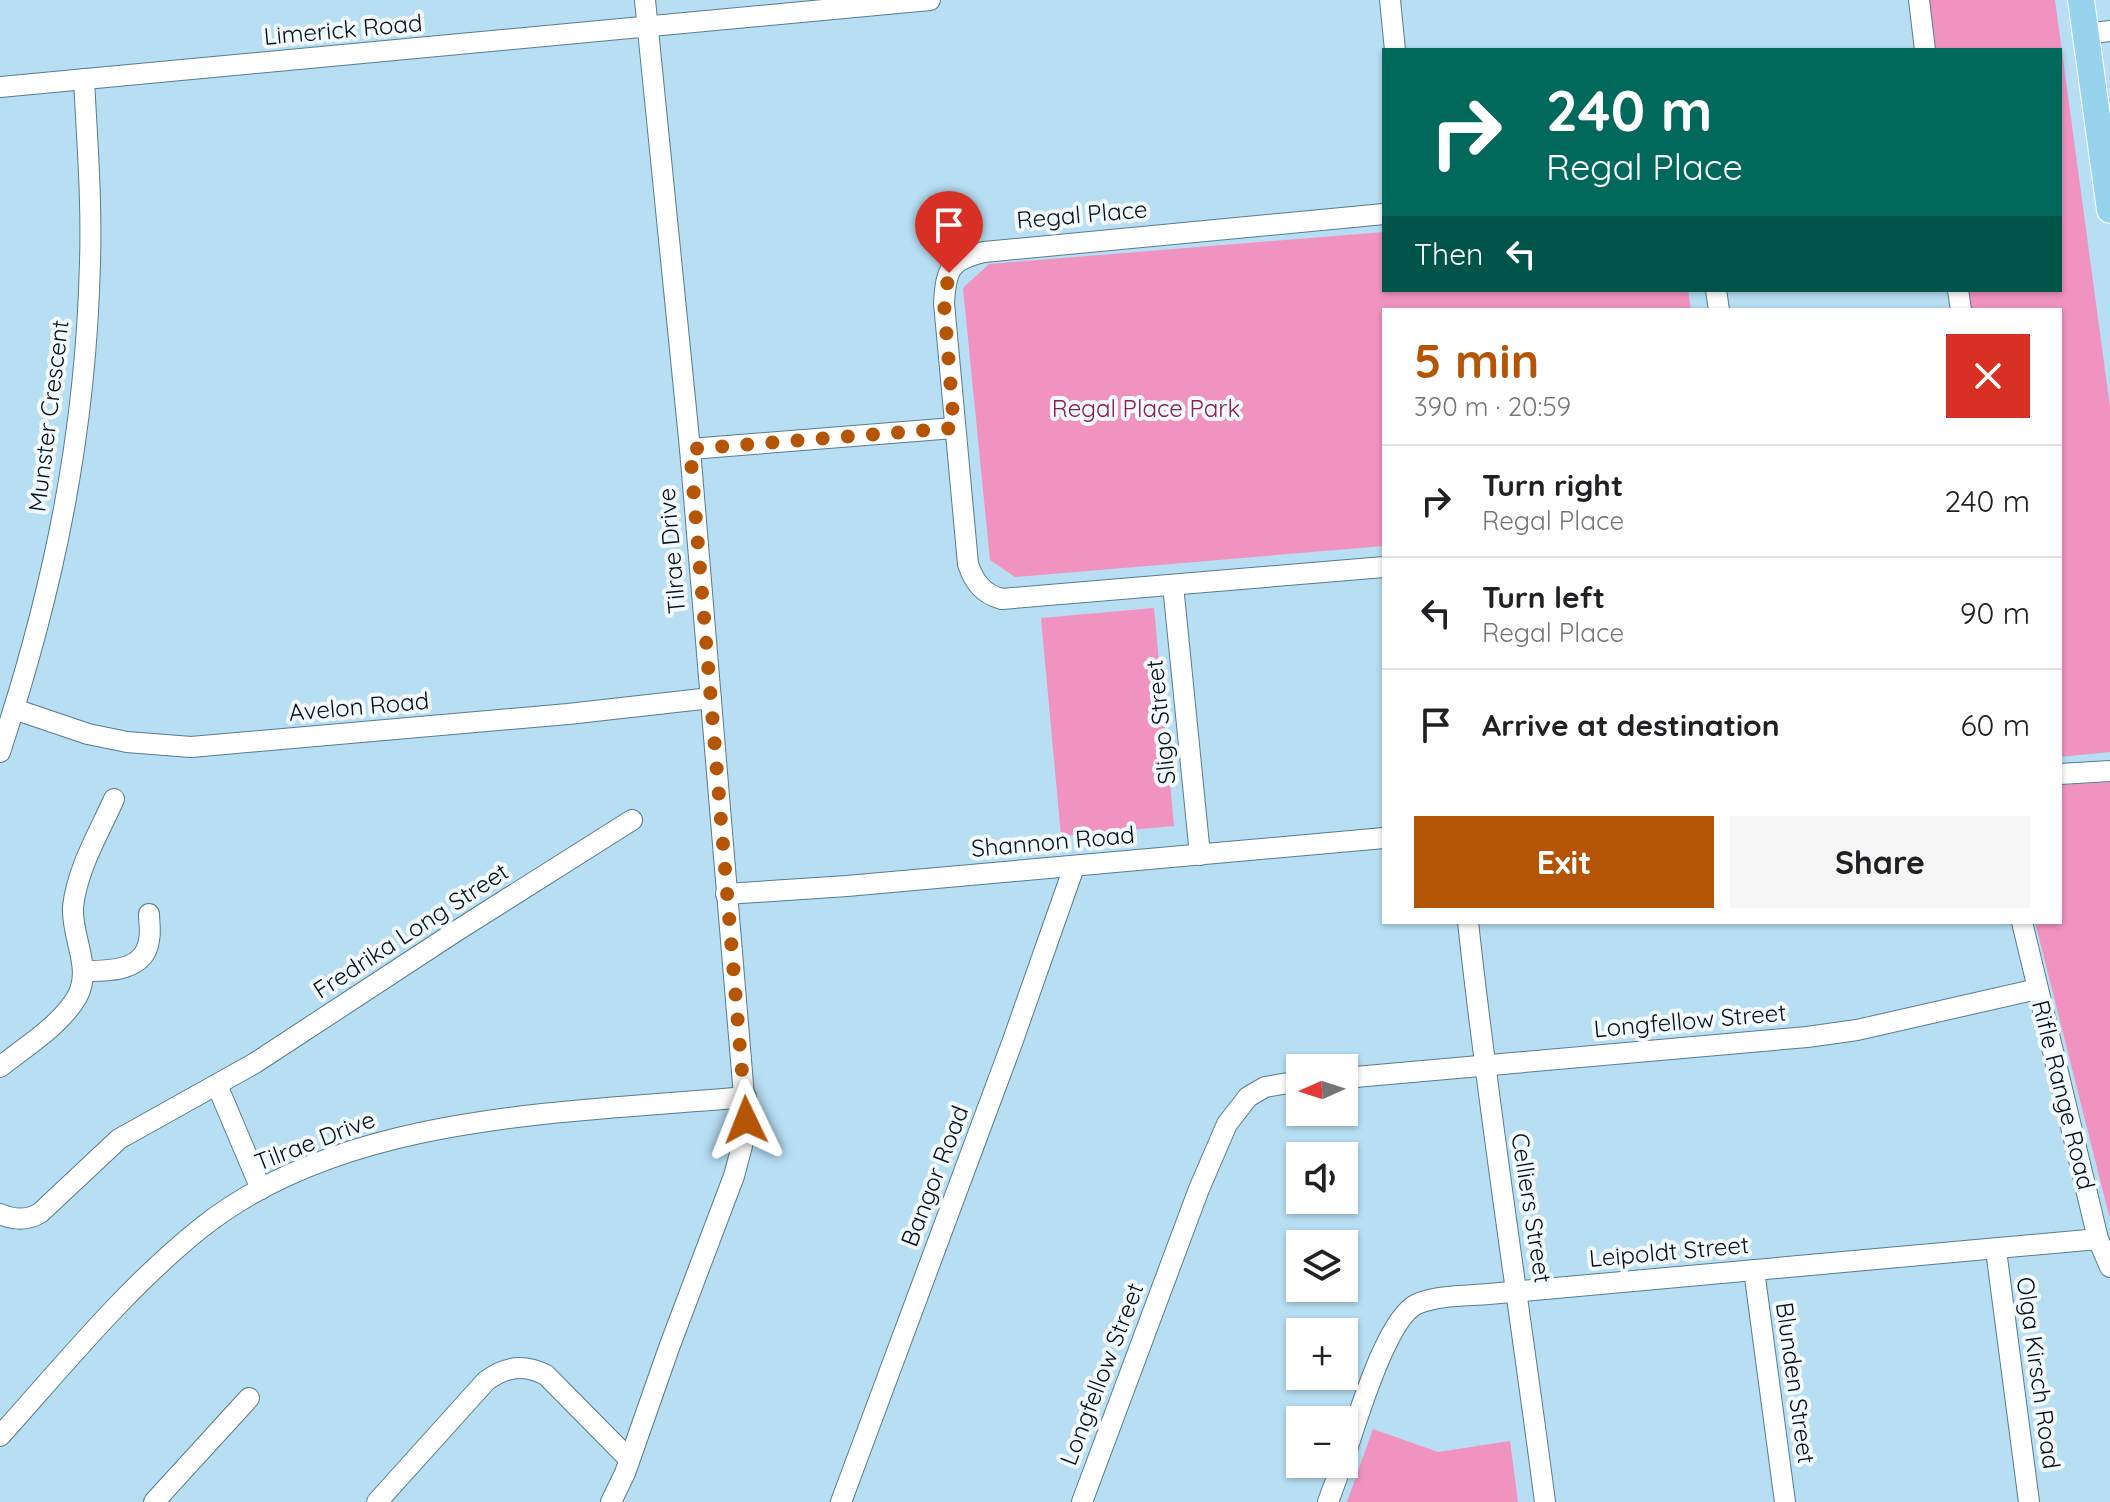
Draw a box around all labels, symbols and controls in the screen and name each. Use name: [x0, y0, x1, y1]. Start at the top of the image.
street label: Limerick Road: [262, 7, 423, 51]
text: 240 m: [1546, 75, 1713, 145]
icon: right: [1414, 80, 1518, 184]
text: Regal Place: [1546, 144, 1743, 189]
pin: [915, 191, 983, 273]
street label: Regal Place: [1015, 193, 1149, 235]
icon: arrive: [927, 203, 971, 247]
icon: left: [1499, 232, 1543, 276]
text: Then: [1414, 235, 1483, 273]
street label: Munster Crescent: [21, 318, 75, 514]
text: 5 min: [1414, 330, 1539, 390]
button: close: [1946, 334, 2030, 418]
text: 390 m · 20:59: [1414, 390, 1571, 423]
park label: Regal Place Park: [1052, 393, 1240, 423]
text: Turn right: [1482, 466, 1623, 504]
icon: right: [1414, 479, 1458, 523]
text: 240 m: [1945, 482, 2030, 520]
street label: Tilrae Drive: [651, 487, 691, 615]
text: Regal Place: [1482, 504, 1624, 537]
text: Turn left: [1482, 578, 1605, 616]
icon: left: [1414, 591, 1458, 635]
text: 90 m: [1960, 594, 2030, 632]
text: Regal Place: [1482, 616, 1624, 649]
street label: Sligo Street: [1139, 658, 1181, 786]
street label: Avelon Road: [287, 685, 430, 727]
icon: arrive: [1414, 703, 1458, 747]
text: Arrive at destination: [1482, 706, 1780, 744]
text: 60 m: [1960, 706, 2030, 744]
button: Exit: [1414, 816, 1714, 908]
button: Share: [1730, 816, 2030, 908]
street label: Shannon Road: [970, 819, 1136, 863]
street label: Fredrika Long Street: [307, 856, 514, 1004]
street label: Longfellow Street: [1593, 997, 1787, 1043]
street label: Rifle Range Road: [2026, 997, 2102, 1193]
north arrow: [1286, 1054, 1358, 1126]
map controls: [1286, 1054, 1358, 1478]
position arrow: [704, 1078, 788, 1162]
street label: Bangor Road: [893, 1101, 975, 1250]
street label: Tilrae Drive: [250, 1103, 379, 1177]
street label: Celliers Street: [1505, 1131, 1559, 1285]
button: sound: [1286, 1142, 1358, 1214]
street label: Leipoldt Street: [1588, 1229, 1750, 1273]
button: layers: [1286, 1230, 1358, 1302]
street label: Olga Kirsch Road: [2011, 1275, 2067, 1471]
street label: Longfellow Street: [1052, 1278, 1150, 1469]
street label: Blunden Street: [1770, 1300, 1822, 1465]
button: +: [1286, 1318, 1358, 1390]
button: −: [1286, 1406, 1358, 1478]

